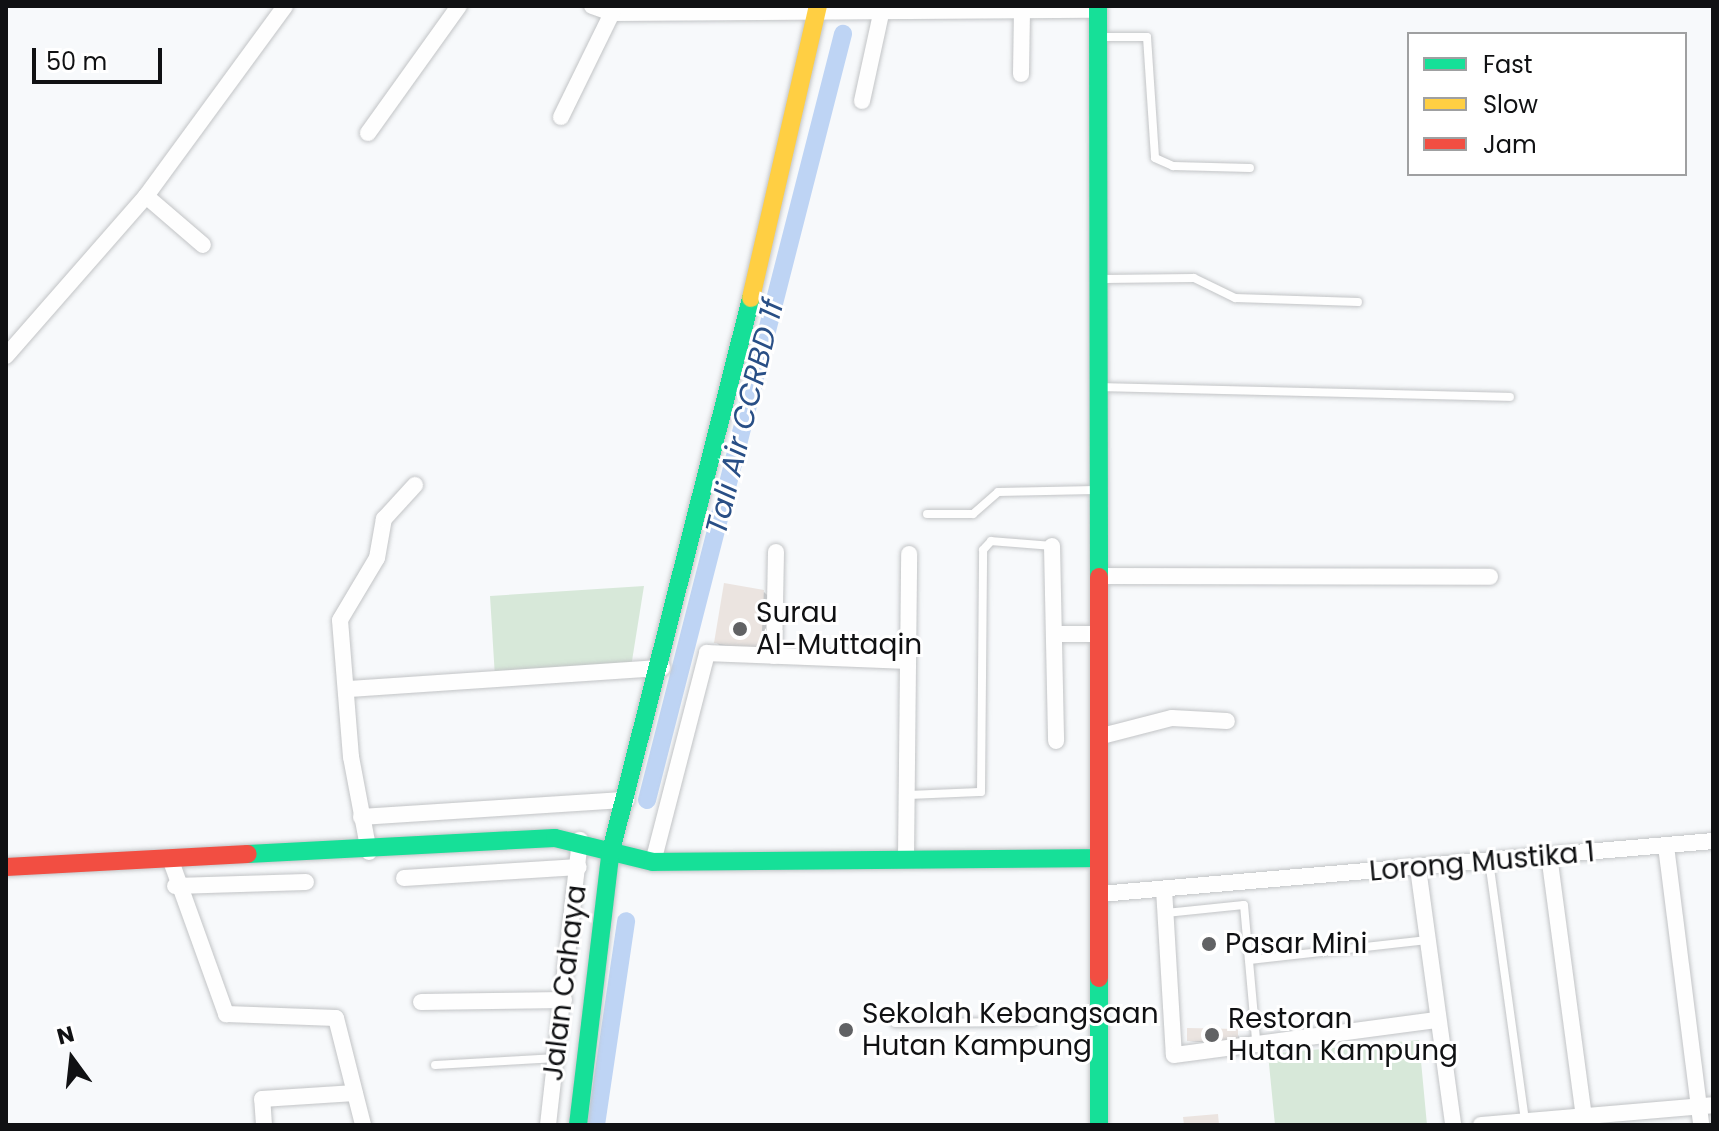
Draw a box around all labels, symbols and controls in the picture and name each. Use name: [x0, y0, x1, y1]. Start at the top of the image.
scale bar: [36, 32, 166, 82]
legend: [1407, 32, 1687, 176]
text: 50 m: [46, 45, 107, 78]
text: Fast: [1483, 48, 1533, 81]
text: Slow: [1483, 88, 1538, 121]
text: Jam: [1483, 128, 1537, 161]
water label: Tali Air CCRBD 1f: [698, 296, 792, 538]
place label: Surau Al-Muttaqin: [756, 596, 922, 662]
marker: Surau Al-Muttaqin: [731, 620, 749, 638]
street label: Lorong Mustika 1: [1368, 835, 1596, 889]
street label: Jalan Cahaya: [536, 883, 594, 1083]
place label: Pasar Mini: [1225, 927, 1367, 961]
marker: Pasar Mini: [1200, 935, 1218, 953]
place label: Sekolah Kebangsaan Hutan Kampung: [862, 997, 1159, 1063]
place label: Restoran Hutan Kampung: [1228, 1002, 1458, 1068]
text: N: [54, 1018, 78, 1052]
north arrow: [32, 1019, 112, 1099]
marker: Sekolah Kebangsaan Hutan Kampung: [837, 1021, 855, 1039]
marker: Restoran Hutan Kampung: [1203, 1026, 1221, 1044]

